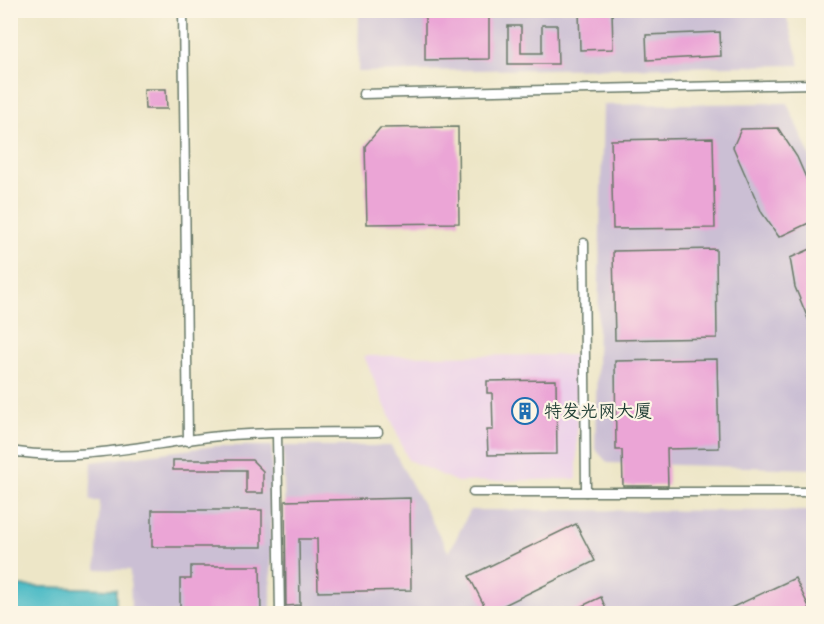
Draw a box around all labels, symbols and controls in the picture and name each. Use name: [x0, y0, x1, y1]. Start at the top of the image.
building icon: 特发光网大厦: [510, 396, 540, 426]
place label: 特发光网大厦: [544, 398, 652, 427]

